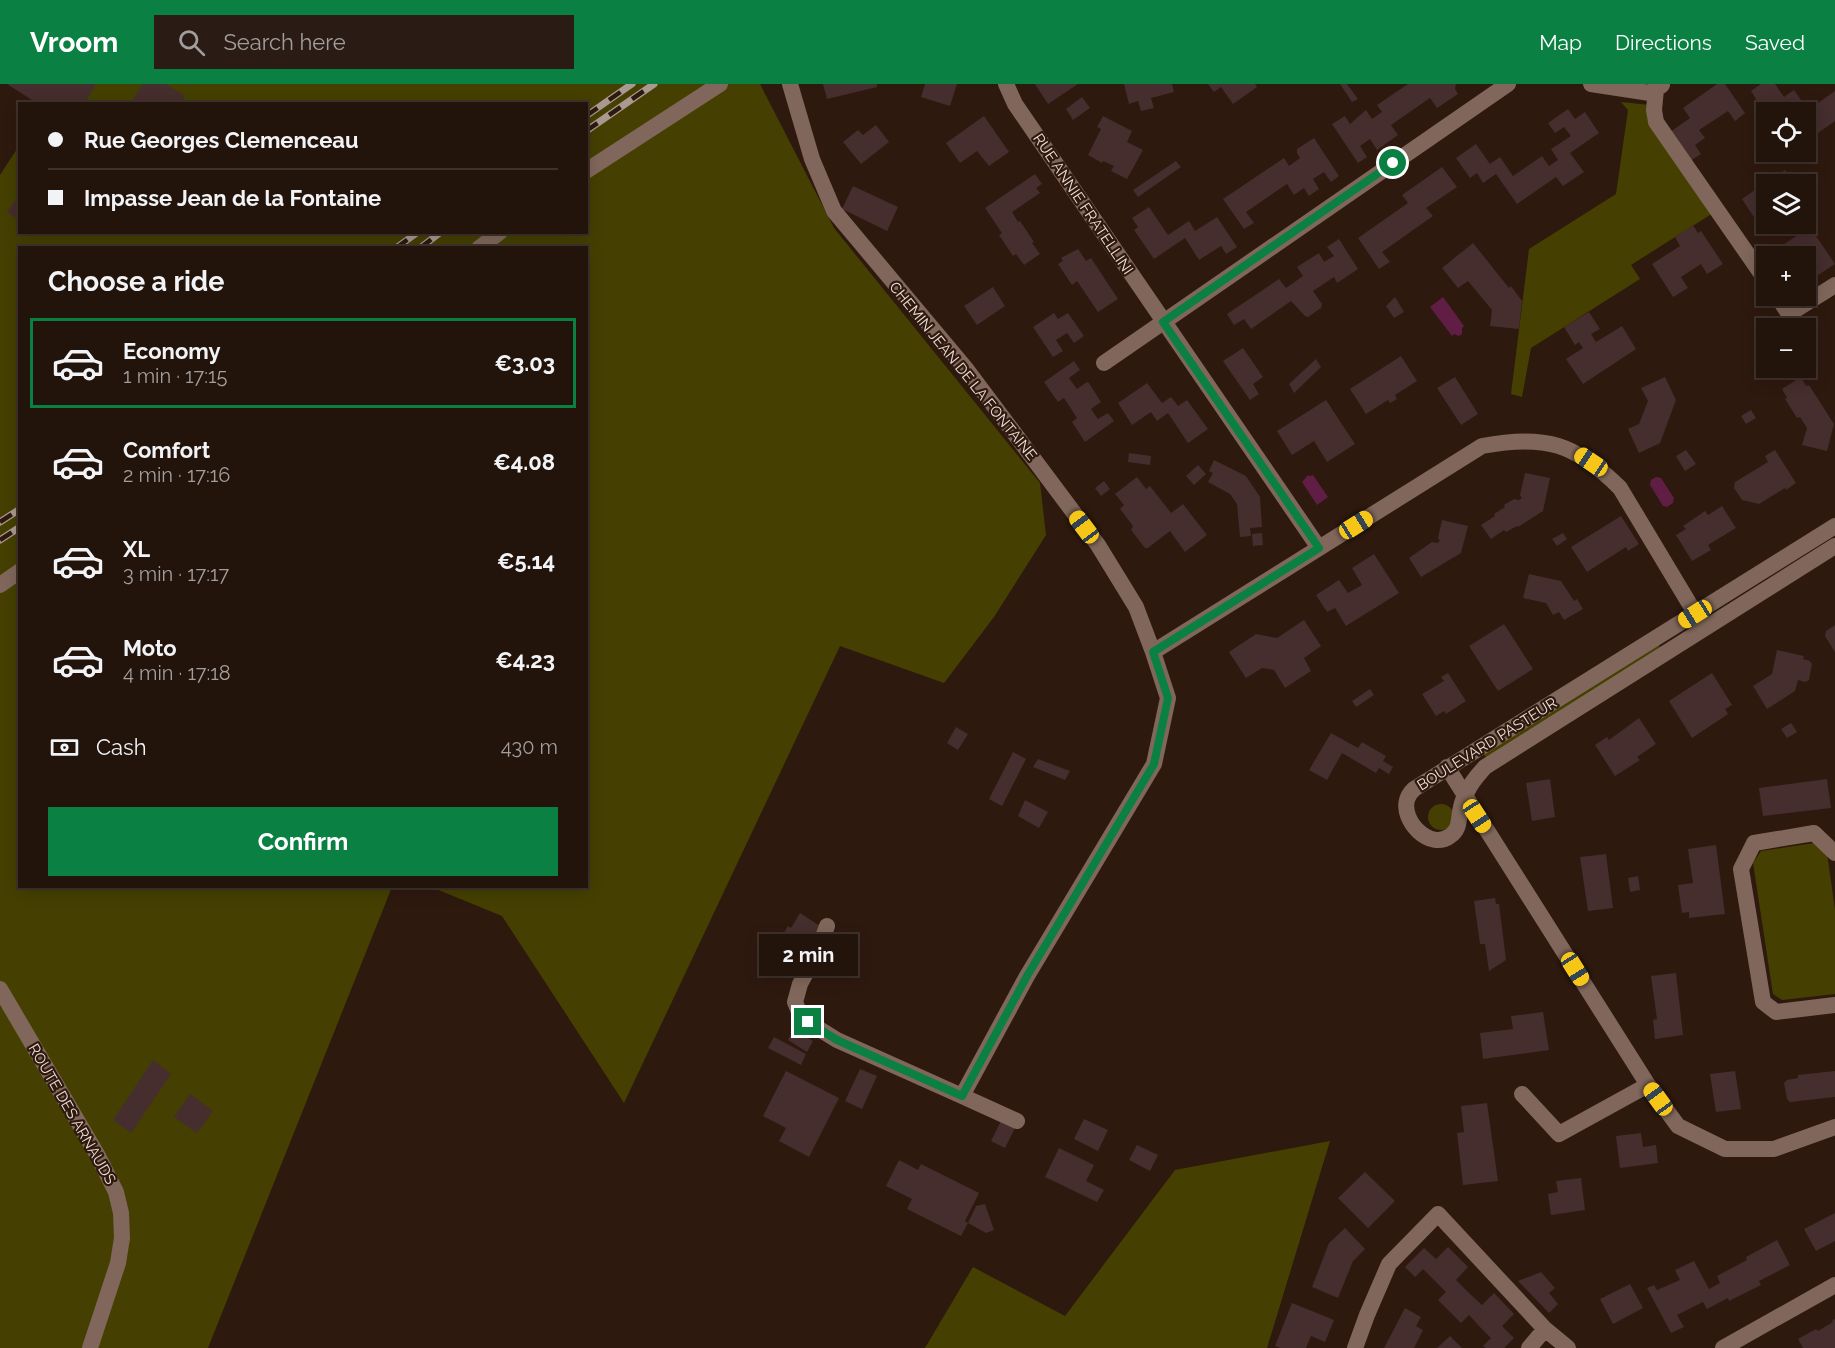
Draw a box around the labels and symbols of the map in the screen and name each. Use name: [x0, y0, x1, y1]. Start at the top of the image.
street label: RUE ANNIE FRATELLINI: [1029, 130, 1137, 278]
route start: [1379, 149, 1406, 176]
street label: CHEMIN JEAN DE LA FONTAINE: [885, 278, 1041, 464]
car: [1571, 444, 1611, 480]
car: [1066, 507, 1102, 547]
car: [1336, 508, 1376, 542]
car: [1675, 597, 1715, 631]
street label: BOULEVARD PASTEUR: [1414, 694, 1560, 794]
car: [1460, 796, 1494, 836]
callout: 2 min: [758, 935, 858, 977]
car: [1558, 949, 1592, 989]
route end: [794, 1008, 821, 1035]
street label: ROUTE DES ARNAUDS: [24, 1041, 120, 1187]
car: [1640, 1079, 1676, 1119]

